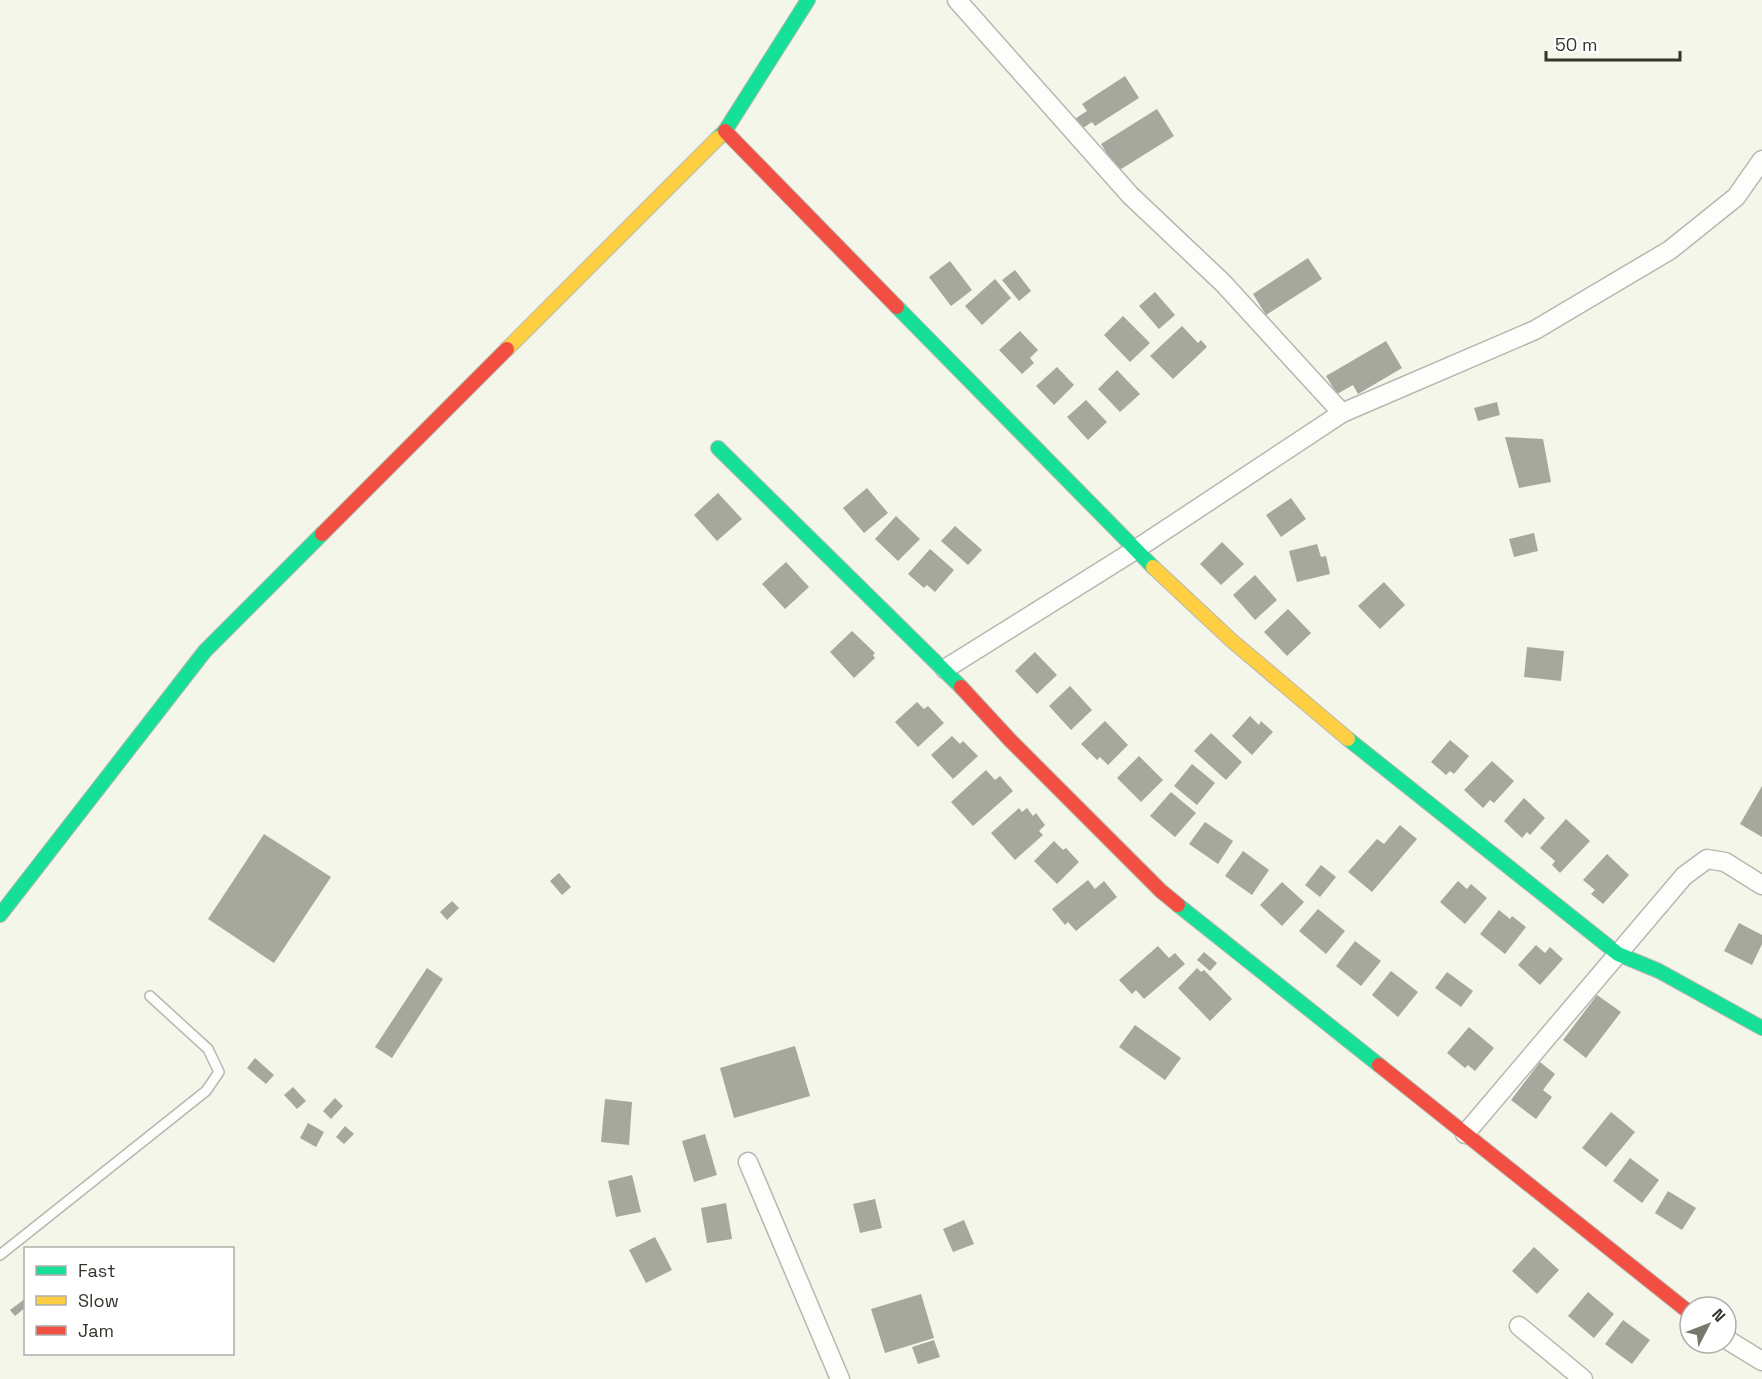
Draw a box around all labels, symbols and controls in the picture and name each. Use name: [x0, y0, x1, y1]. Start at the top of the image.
scale bar: [1546, 24, 1680, 62]
text: 50 m: [1555, 33, 1597, 56]
legend: [24, 1247, 234, 1355]
text: Fast: [78, 1259, 115, 1282]
text: Slow: [78, 1289, 119, 1312]
north arrow: [1678, 1295, 1738, 1355]
text: N: [1707, 1304, 1730, 1326]
text: Jam: [78, 1319, 114, 1342]

